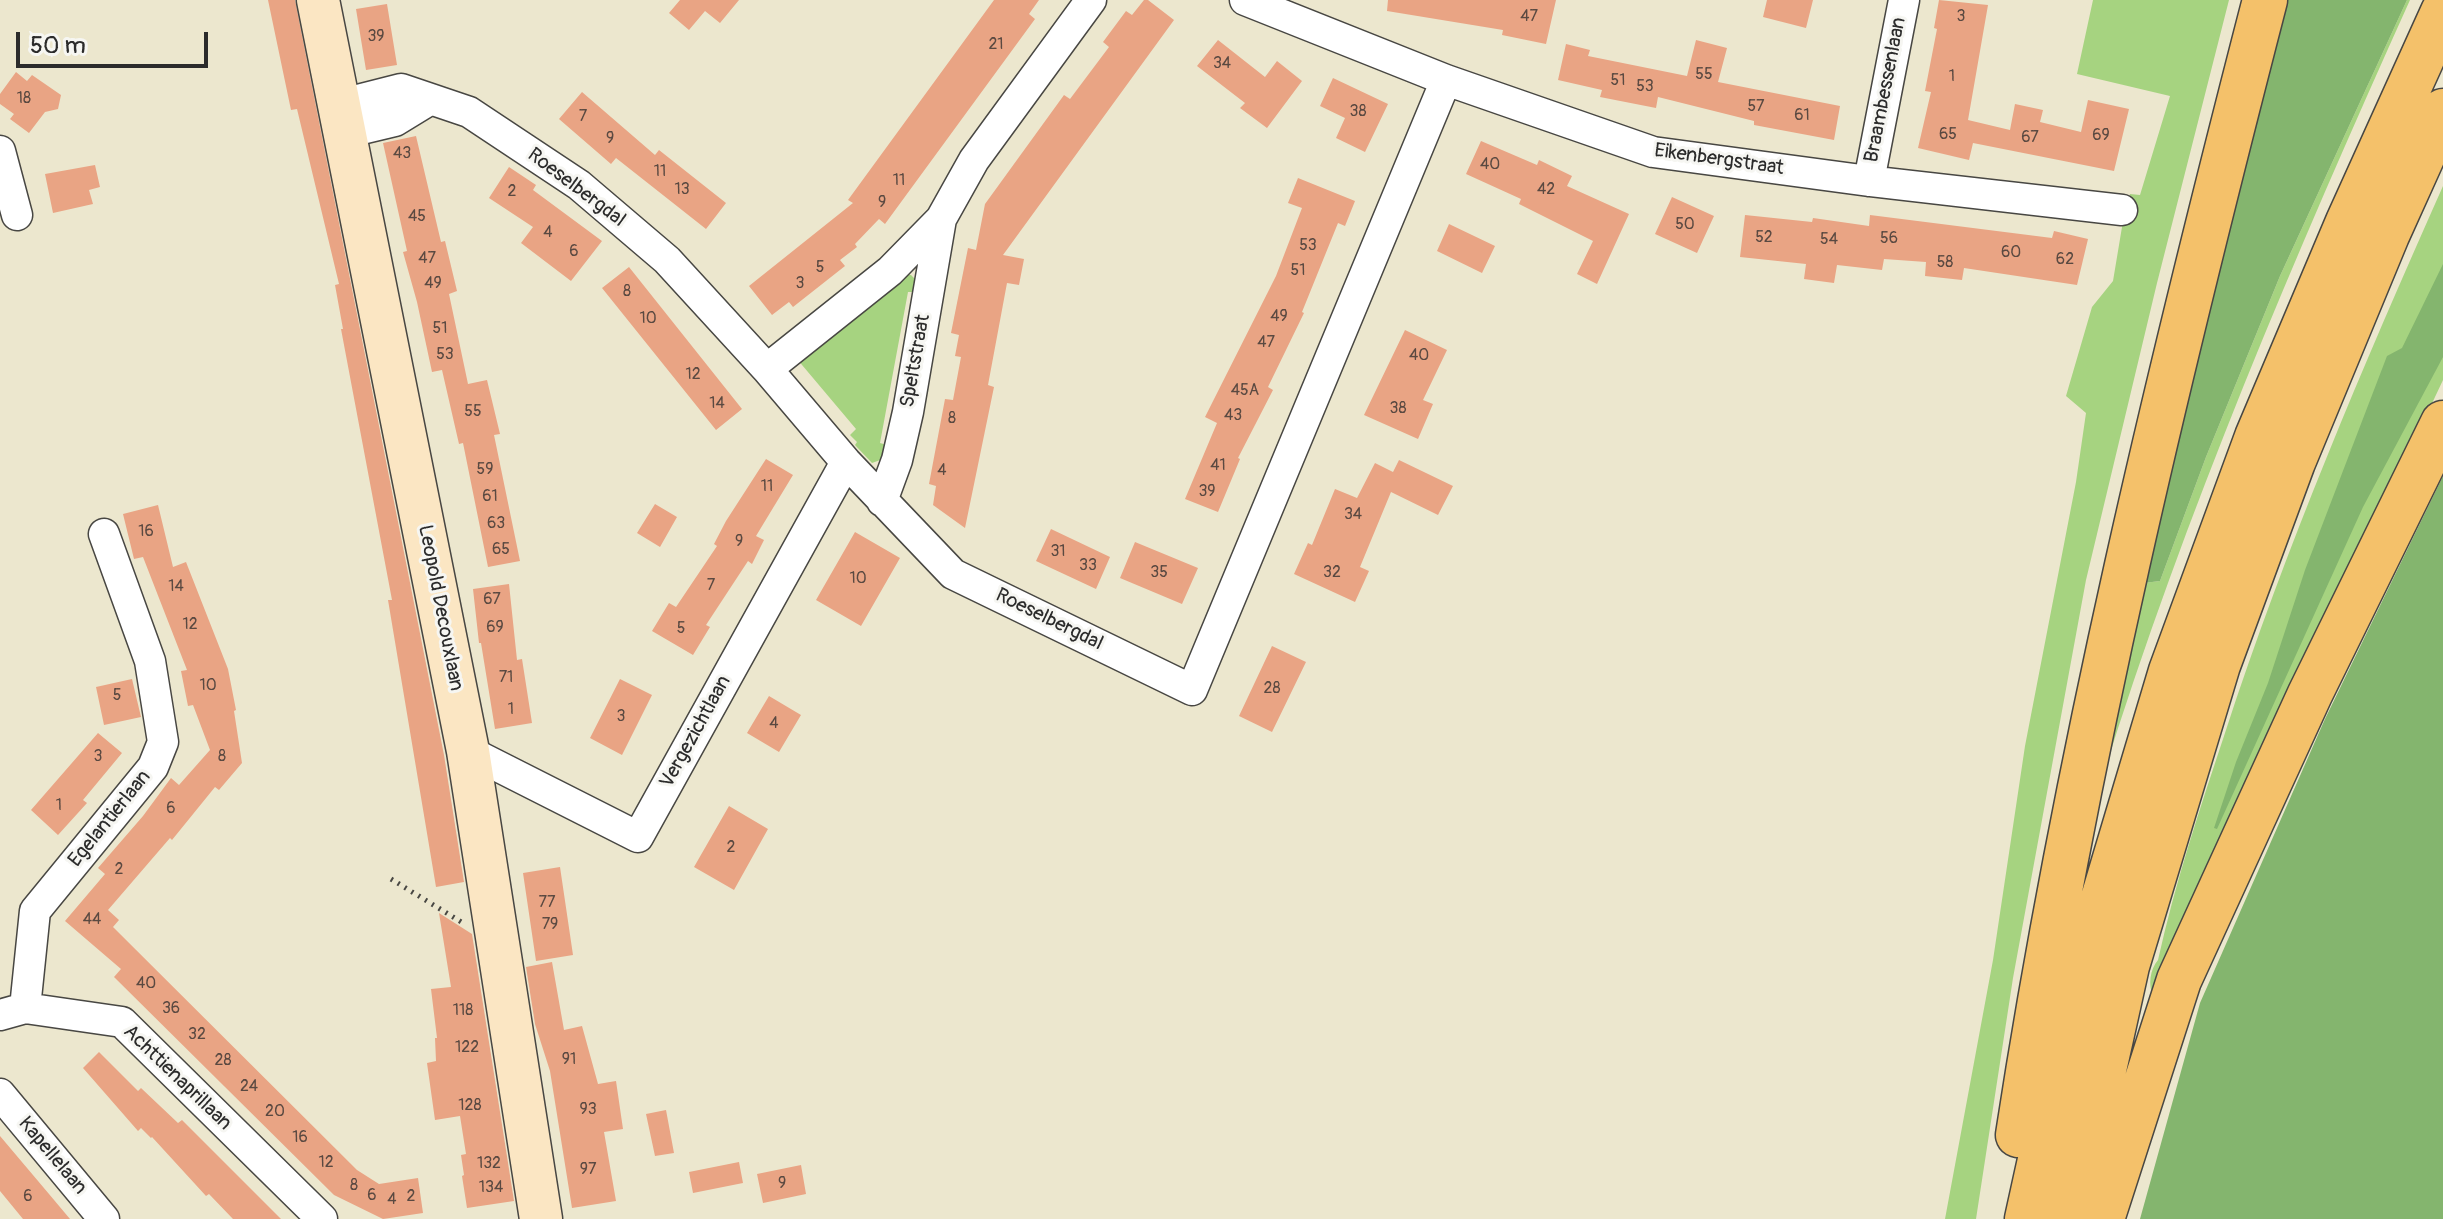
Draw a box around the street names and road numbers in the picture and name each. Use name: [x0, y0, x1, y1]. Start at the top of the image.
street label: Braambessenlaan: [1860, 15, 1912, 165]
street label: Eikenbergstraat: [1653, 139, 1785, 181]
street label: Roeselbergdal: [522, 143, 630, 233]
street label: Speltstraat: [896, 313, 936, 409]
street label: Leopold Decouxlaan: [412, 523, 468, 693]
street label: Roeselbergdal: [991, 584, 1107, 656]
street label: Vergezichtlaan: [655, 672, 737, 792]
street label: Egelantierlaan: [64, 766, 156, 872]
street label: Achttienaprillaan: [118, 1020, 236, 1136]
street label: Kapellelaan: [13, 1112, 91, 1200]

